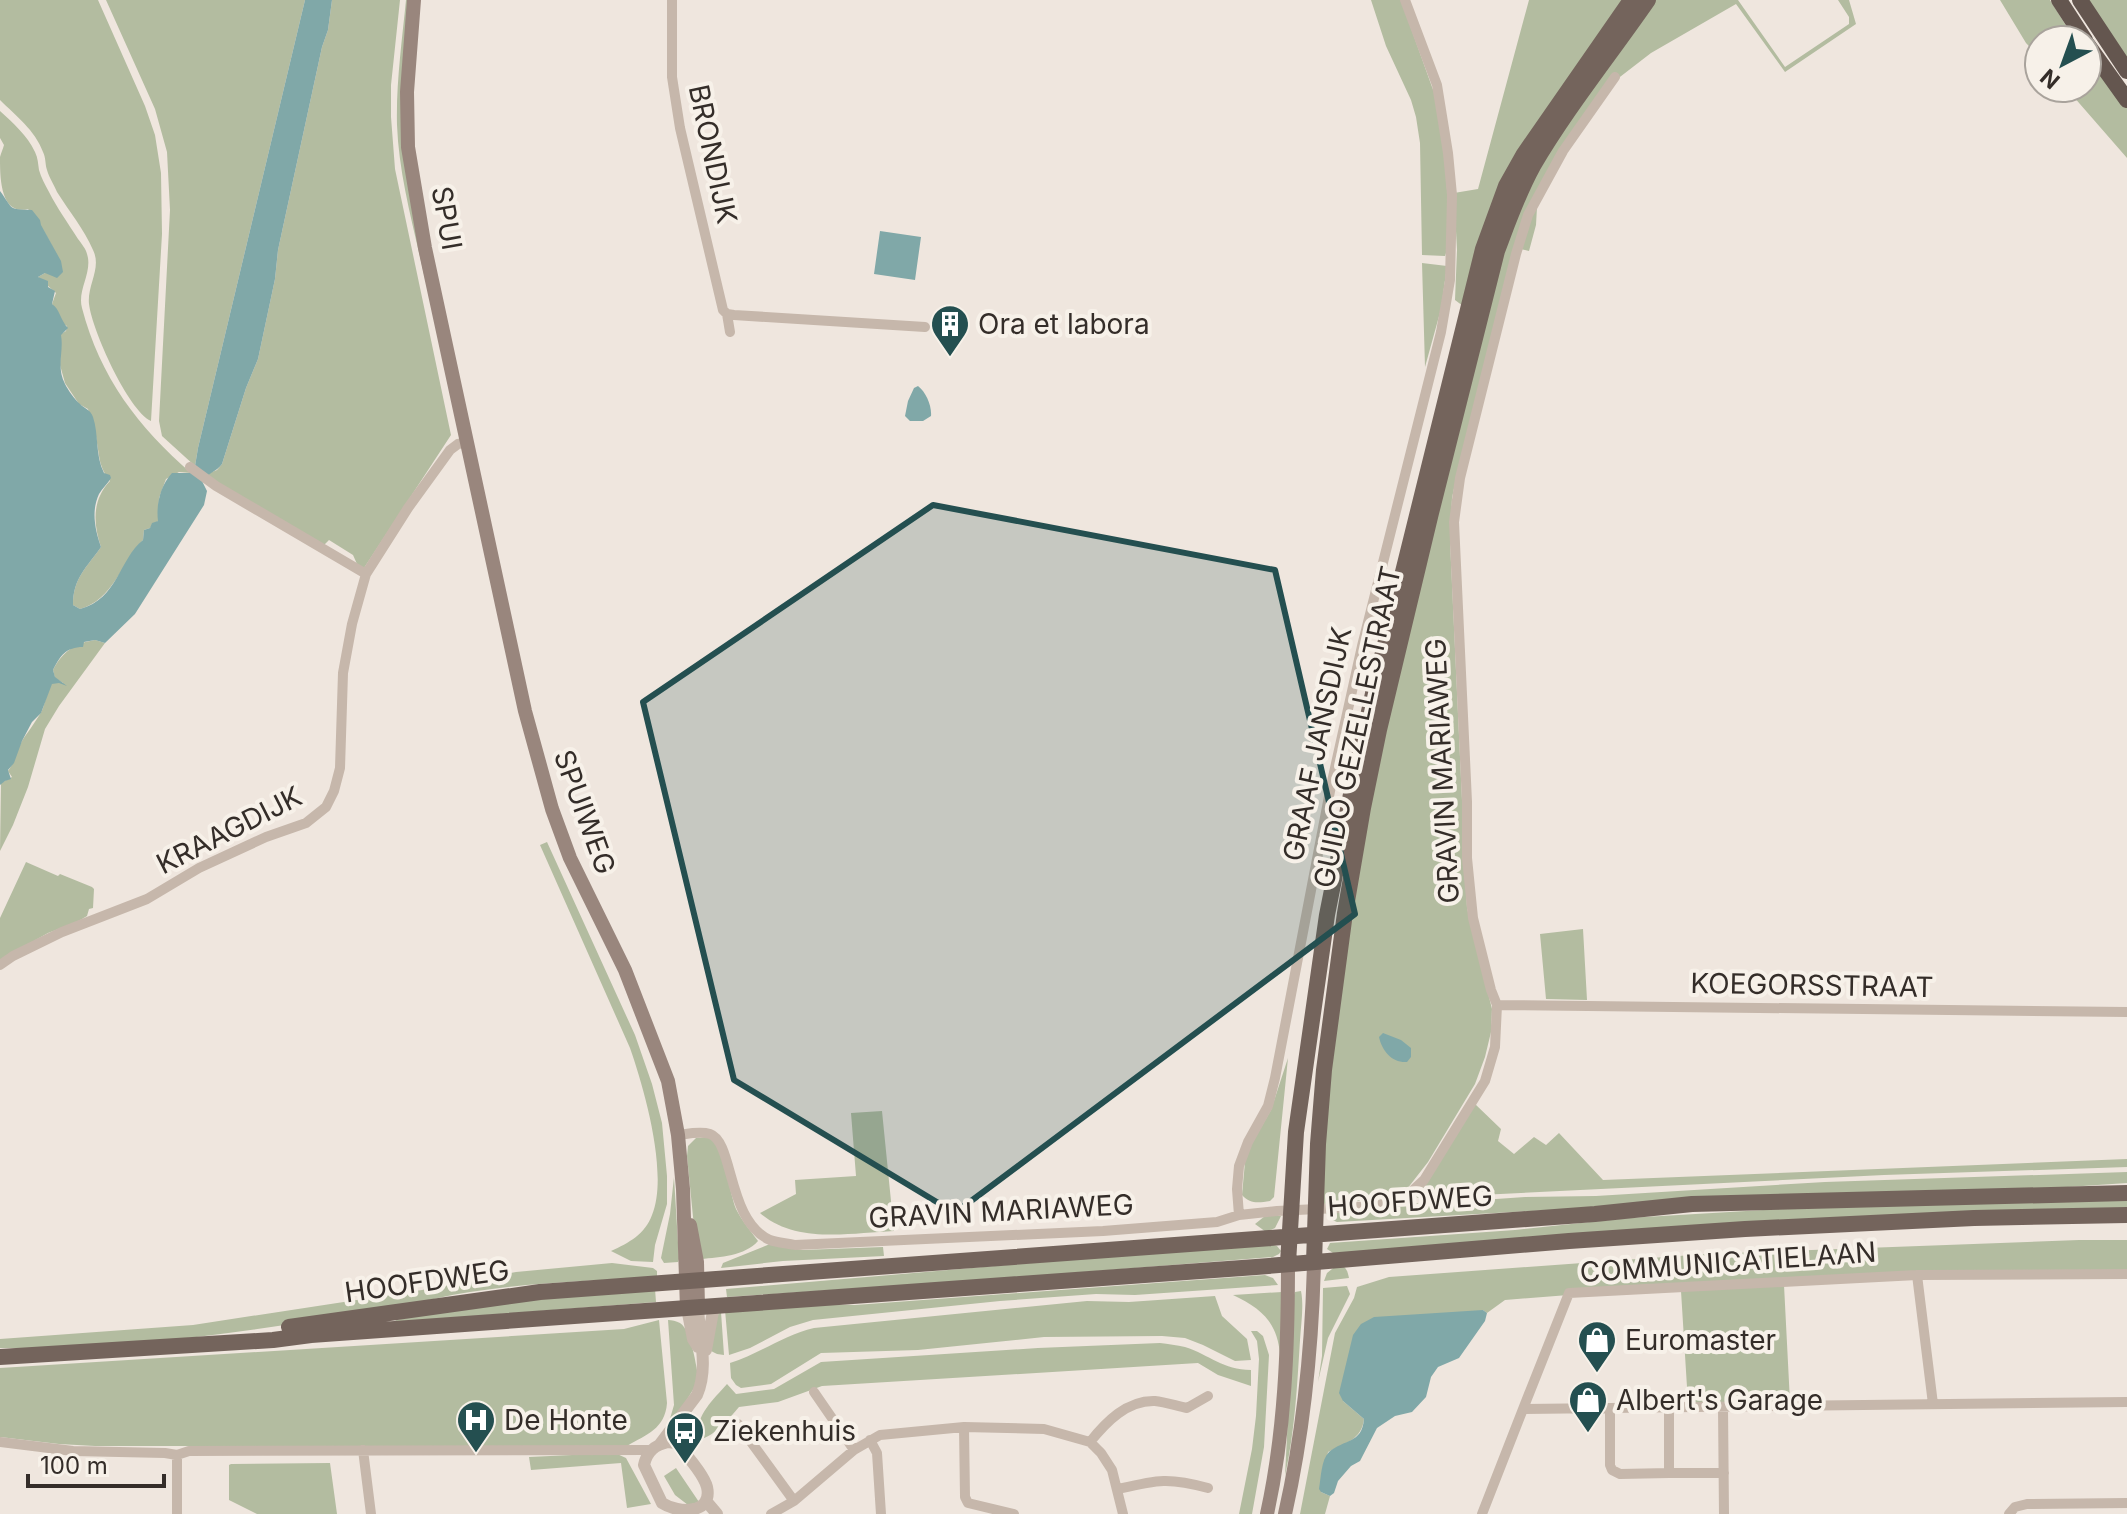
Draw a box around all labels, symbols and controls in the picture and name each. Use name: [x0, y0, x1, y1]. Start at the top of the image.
north arrow: [2023, 24, 2103, 104]
text: N: [2035, 64, 2065, 94]
street label: BRONDIJK: [682, 81, 744, 227]
street label: SPUI: [425, 183, 469, 253]
building icon: Ora et labora: [929, 303, 971, 358]
place label: Ora et labora: [978, 307, 1150, 341]
street label: GUIDO GEZELLESTRAAT: [1306, 563, 1408, 891]
street label: GRAAF JANSDIJK: [1276, 624, 1358, 864]
street label: GRAVIN MARIAWEG: [1418, 638, 1466, 904]
street label: SPUIWEG: [547, 745, 623, 879]
street label: KRAAGDIJK: [151, 779, 307, 881]
street label: KOEGORSSTRAAT: [1690, 966, 1934, 1004]
street label: HOOFDWEG: [1326, 1178, 1494, 1224]
street label: GRAVIN MARIAWEG: [868, 1187, 1134, 1235]
street label: COMMUNICATIELAAN: [1579, 1235, 1877, 1289]
street label: HOOFDWEG: [343, 1253, 511, 1309]
shop icon: Euromaster: [1576, 1319, 1618, 1374]
place label: Euromaster: [1625, 1323, 1776, 1357]
shop icon: Albert's Garage: [1567, 1379, 1609, 1434]
place label: Albert's Garage: [1616, 1383, 1823, 1417]
hospital icon: De Honte: [455, 1399, 497, 1454]
place label: De Honte: [504, 1403, 628, 1437]
bus stop icon: Ziekenhuis: [664, 1410, 706, 1465]
place label: Ziekenhuis: [713, 1414, 856, 1448]
scale bar: [28, 1438, 164, 1488]
text: 100 m: [40, 1451, 108, 1480]

